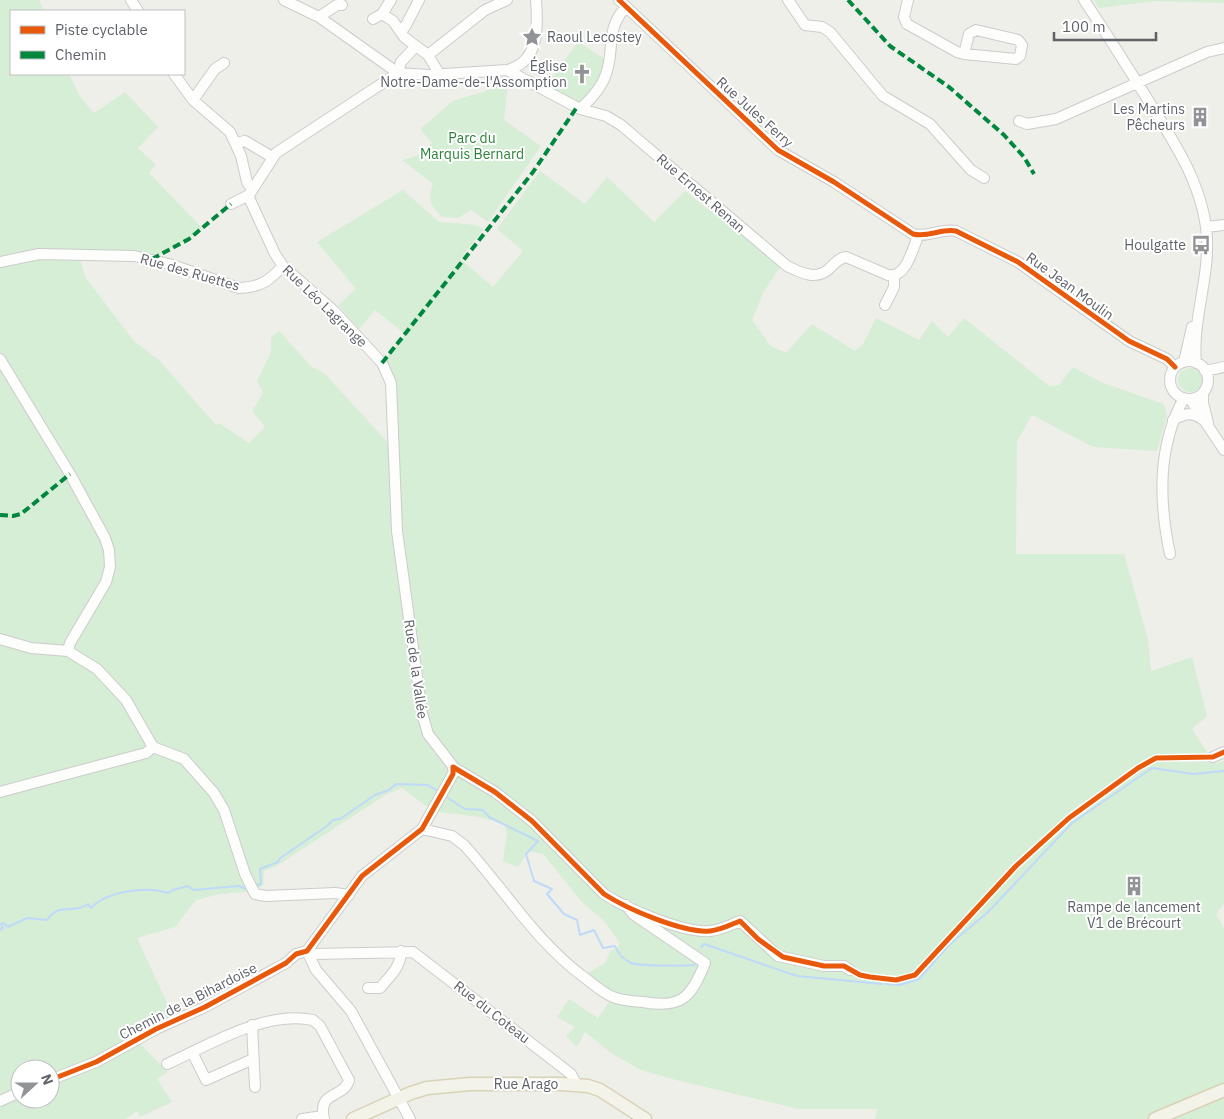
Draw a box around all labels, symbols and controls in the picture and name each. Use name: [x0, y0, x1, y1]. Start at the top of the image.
legend: [10, 10, 185, 75]
scale bar: [1054, 10, 1156, 42]
text: 100 m: [1062, 17, 1106, 36]
text: Piste cyclable: [55, 20, 148, 39]
place icon: Raoul Lecostey: [521, 26, 543, 48]
place label: Raoul Lecostey: [547, 28, 642, 46]
text: Chemin: [55, 45, 106, 64]
place label: Église Notre-Dame-de-l'Assomption: [380, 56, 567, 91]
church icon: Église Notre-Dame-de-l'Assomption: [571, 63, 593, 85]
street label: Rue Jules Ferry: [713, 73, 797, 151]
place label: Les Martins Pêcheurs: [1113, 100, 1185, 134]
building icon: Les Martins Pêcheurs: [1189, 106, 1211, 128]
park label: Parc du Marquis Bernard: [420, 129, 524, 163]
street label: Rue Ernest Renan: [653, 150, 749, 236]
bus stop icon: Houlgatte: [1190, 234, 1212, 256]
place label: Houlgatte: [1124, 236, 1186, 254]
street label: Rue Jean Moulin: [1023, 248, 1117, 324]
street label: Rue des Ruettes: [138, 249, 242, 295]
street label: Rue Léo Lagrange: [279, 261, 371, 351]
street label: Rue de la Vallée: [400, 618, 432, 720]
building icon: Rampe de lancement V1 de Brécourt: [1123, 875, 1145, 897]
place label: Rampe de lancement V1 de Brécourt: [1067, 898, 1201, 932]
street label: Chemin de la Bihardoise: [116, 958, 260, 1044]
street label: Rue du Coteau: [450, 977, 534, 1047]
north arrow: [10, 1059, 60, 1109]
text: N: [37, 1071, 57, 1087]
street label: Rue Arago: [494, 1075, 558, 1093]

